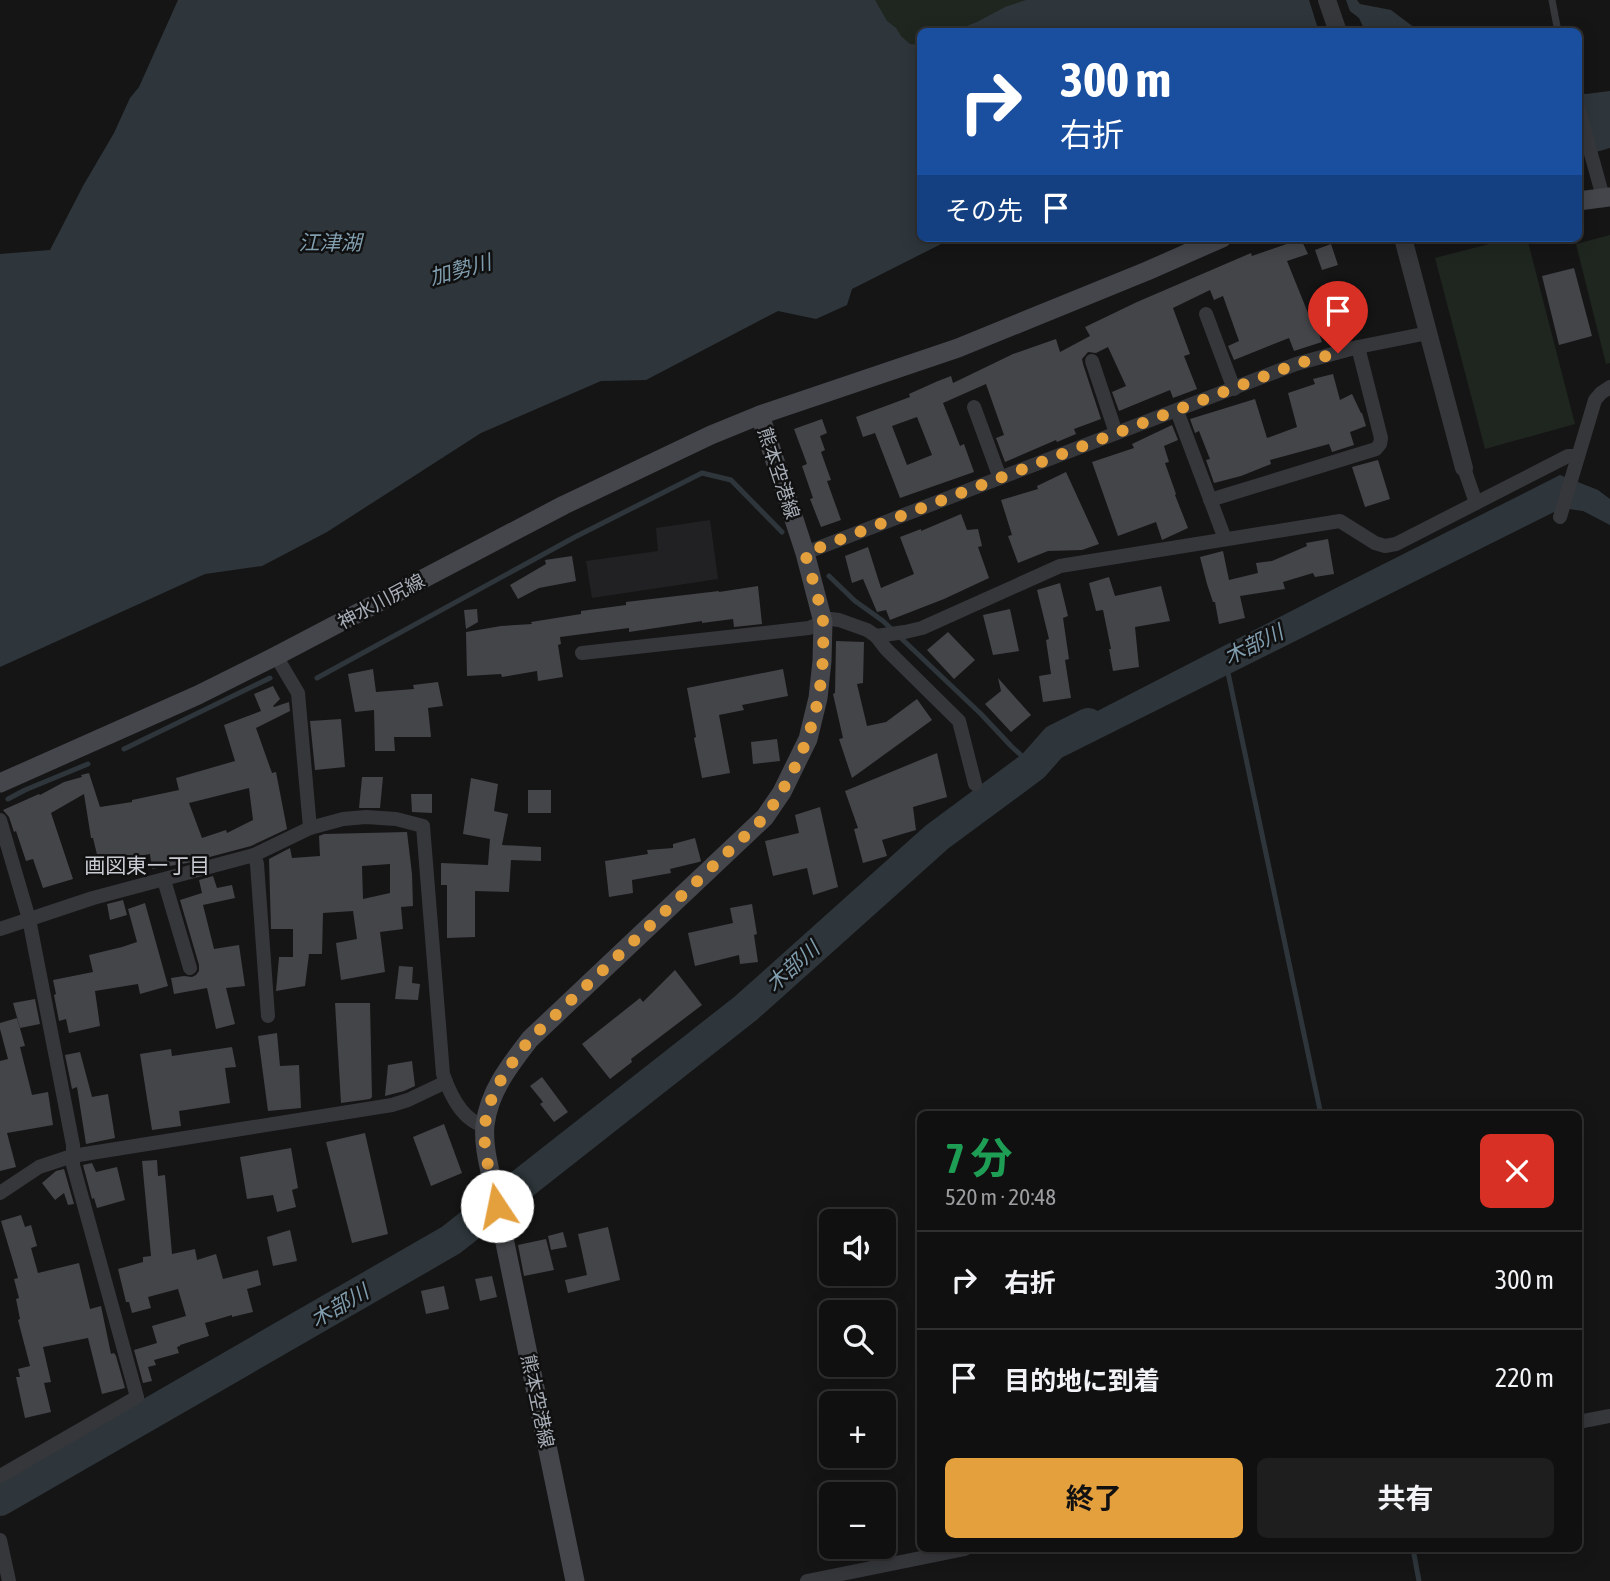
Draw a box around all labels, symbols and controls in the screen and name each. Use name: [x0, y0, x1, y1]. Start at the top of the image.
text: 300 m: [1060, 51, 1171, 107]
icon: right: [945, 56, 1036, 147]
text: 右折: [1060, 116, 1124, 153]
icon: arrive: [1037, 189, 1075, 227]
text: その先: [945, 196, 1023, 226]
water label: 江津湖: [299, 230, 364, 254]
water label: 加勢川: [426, 249, 495, 289]
pin: [1308, 281, 1368, 353]
icon: arrive: [1319, 292, 1357, 330]
street label: 熊本空港線: [754, 424, 804, 522]
street label: 神水川尻線: [334, 569, 428, 633]
water label: 木部川: [1219, 619, 1288, 669]
district label: 画図東一丁目: [84, 853, 210, 877]
water label: 木部川: [761, 935, 825, 996]
text: 7 分: [945, 1134, 1013, 1182]
button: close: [1480, 1134, 1554, 1208]
position arrow: [460, 1169, 534, 1243]
text: 520 m · 20:48: [945, 1184, 1056, 1210]
map controls: [819, 1209, 896, 1559]
button: sound: [819, 1209, 896, 1286]
icon: right: [945, 1261, 983, 1299]
text: 300 m: [1495, 1265, 1554, 1295]
text: 右折: [1004, 1268, 1056, 1298]
water label: 木部川: [306, 1278, 374, 1331]
button: search: [819, 1300, 896, 1377]
street label: 熊本空港線: [517, 1352, 559, 1450]
icon: arrive: [945, 1359, 983, 1397]
text: 220 m: [1495, 1363, 1554, 1393]
text: 目的地に到着: [1004, 1366, 1160, 1396]
button: +: [819, 1391, 896, 1468]
button: 終了: [945, 1458, 1243, 1538]
button: 共有: [1257, 1458, 1554, 1538]
button: −: [819, 1482, 896, 1559]

